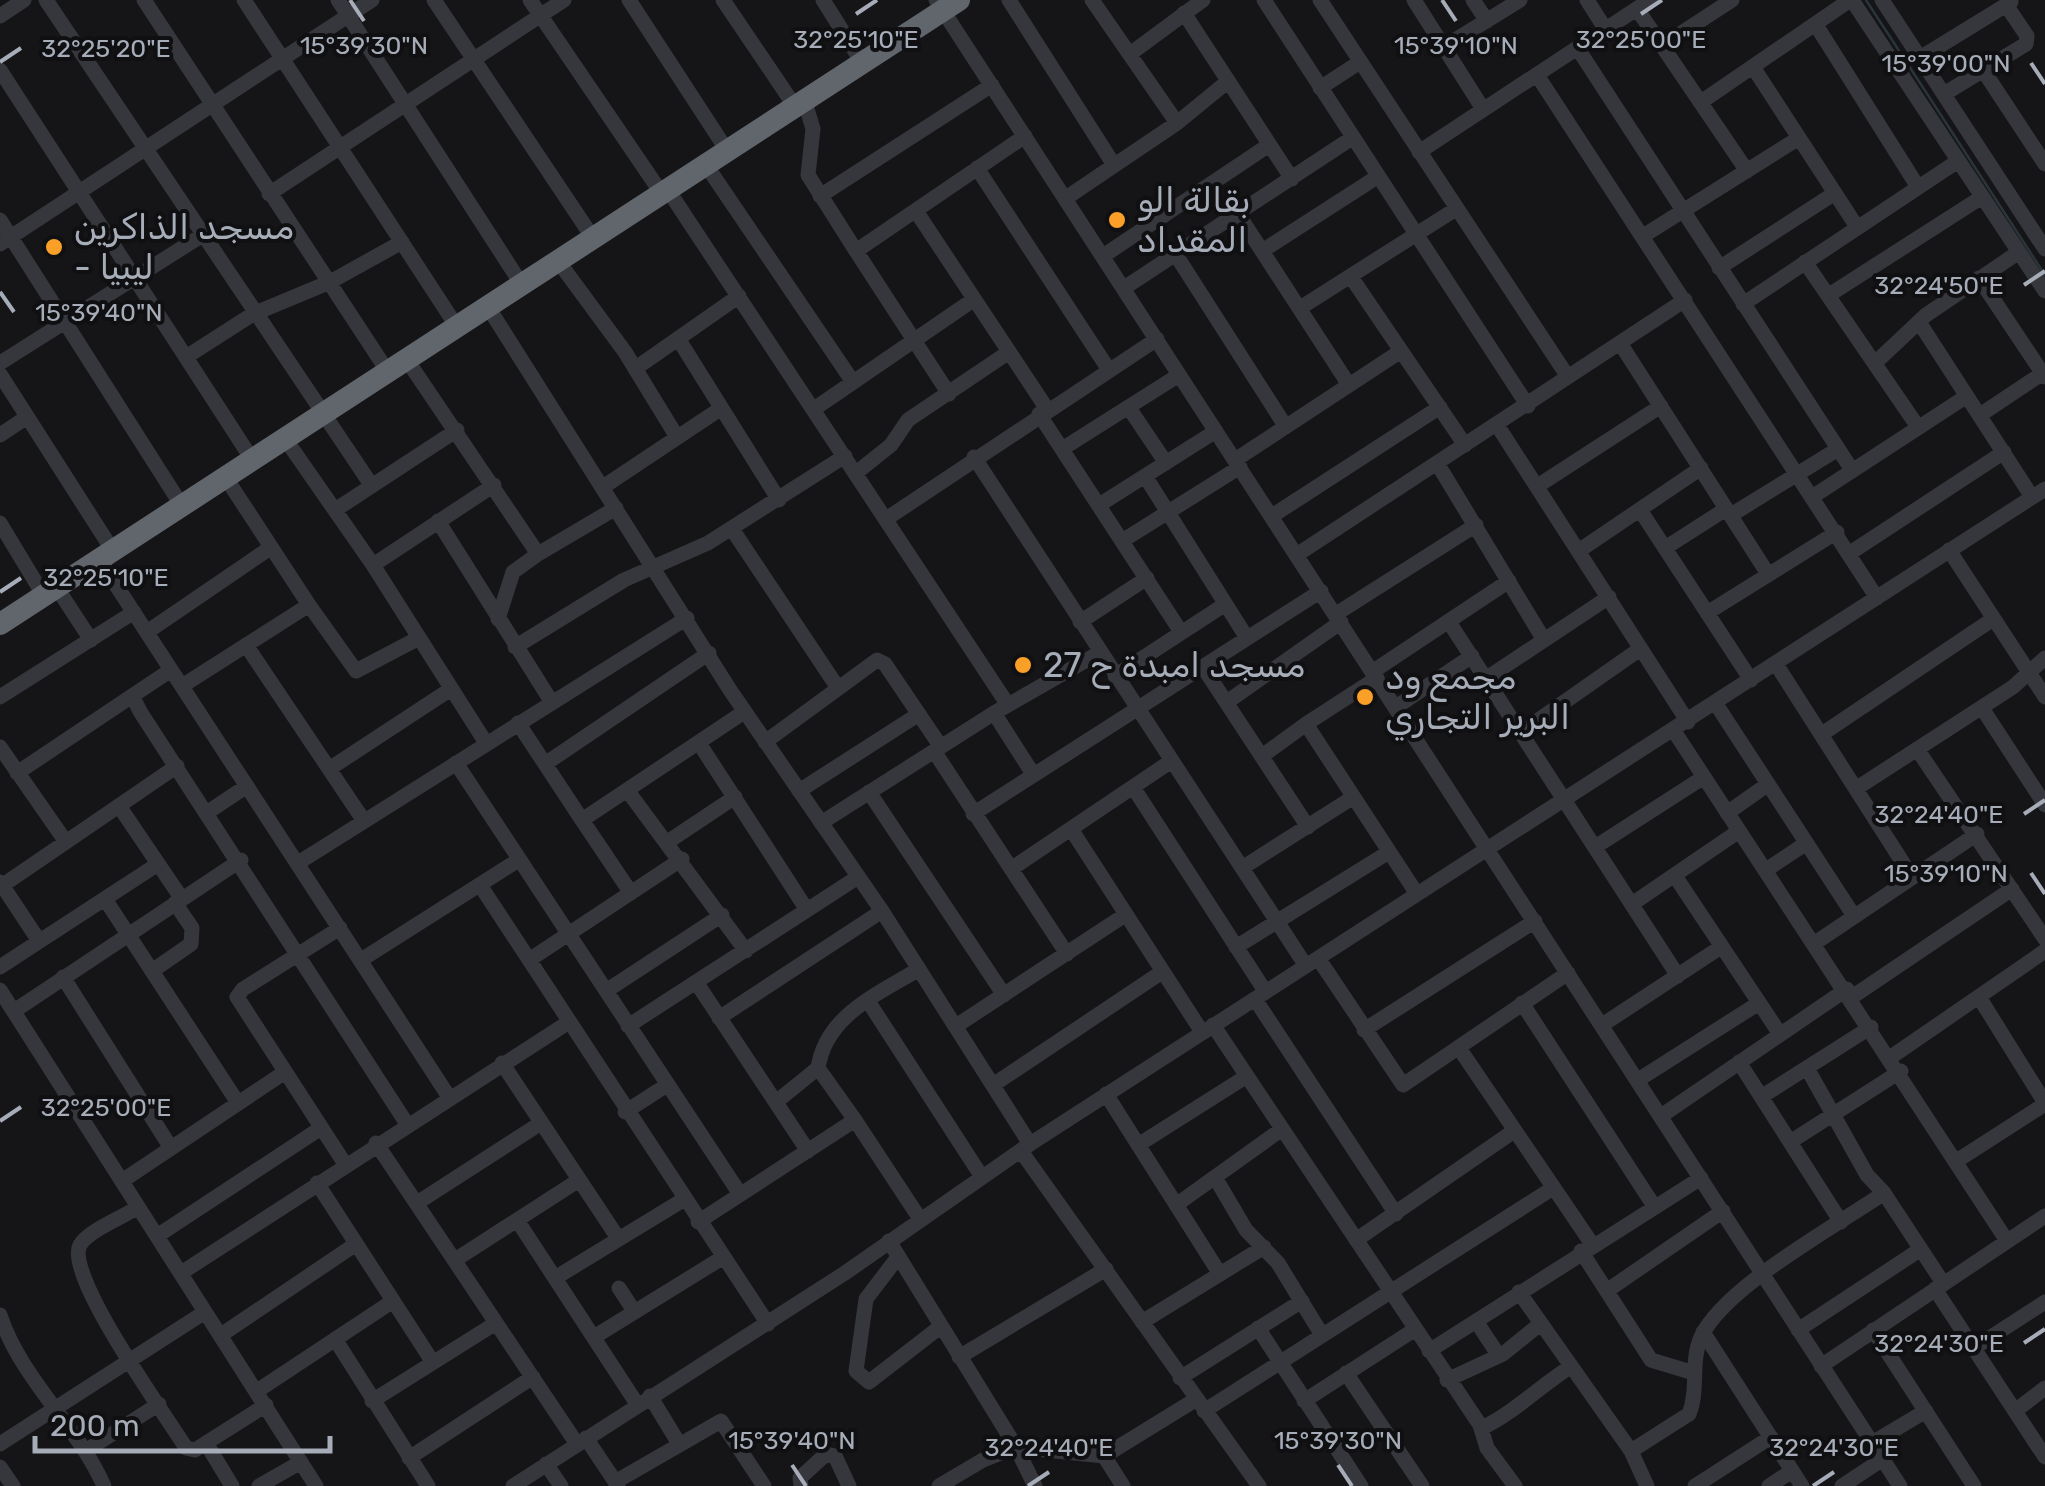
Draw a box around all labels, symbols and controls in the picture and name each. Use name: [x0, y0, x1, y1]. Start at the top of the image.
text: 32°25'10"E: [793, 25, 919, 54]
text: 32°25'00"E: [1576, 25, 1706, 54]
text: 15°39'30"N: [300, 31, 428, 60]
text: 15°39'10"N: [1394, 31, 1518, 60]
text: 32°25'20"E: [41, 34, 171, 63]
text: 15°39'00"N: [1881, 49, 2011, 78]
place label: بقالة الو المقداد: [1137, 179, 1251, 261]
place label: مسجد الذاكرين - ليبيا: [74, 206, 294, 288]
marker: بقالة الو المقداد: [1106, 209, 1128, 231]
marker: مسجد الذاكرين - ليبيا: [43, 236, 65, 258]
text: 32°24'50"E: [1874, 271, 2004, 300]
text: 15°39'40"N: [35, 298, 163, 327]
text: 32°25'10"E: [43, 563, 169, 592]
place label: مسجد امبدة ح 27: [1043, 644, 1305, 689]
marker: مسجد امبدة ح 27: [1012, 654, 1034, 676]
place label: مجمع ود البرير التجاري: [1385, 656, 1570, 741]
marker: مجمع ود البرير التجاري: [1354, 686, 1376, 708]
text: 32°24'40"E: [1875, 800, 2003, 829]
text: 15°39'10"N: [1884, 859, 2008, 888]
text: 32°25'00"E: [41, 1093, 171, 1122]
text: 32°24'30"E: [1874, 1329, 2004, 1358]
scale bar: [35, 1391, 330, 1453]
text: 200 m: [50, 1408, 140, 1444]
text: 15°39'40"N: [728, 1426, 856, 1455]
text: 15°39'30"N: [1274, 1426, 1402, 1455]
text: 32°24'40"E: [985, 1433, 1113, 1462]
text: 32°24'30"E: [1769, 1433, 1899, 1462]

